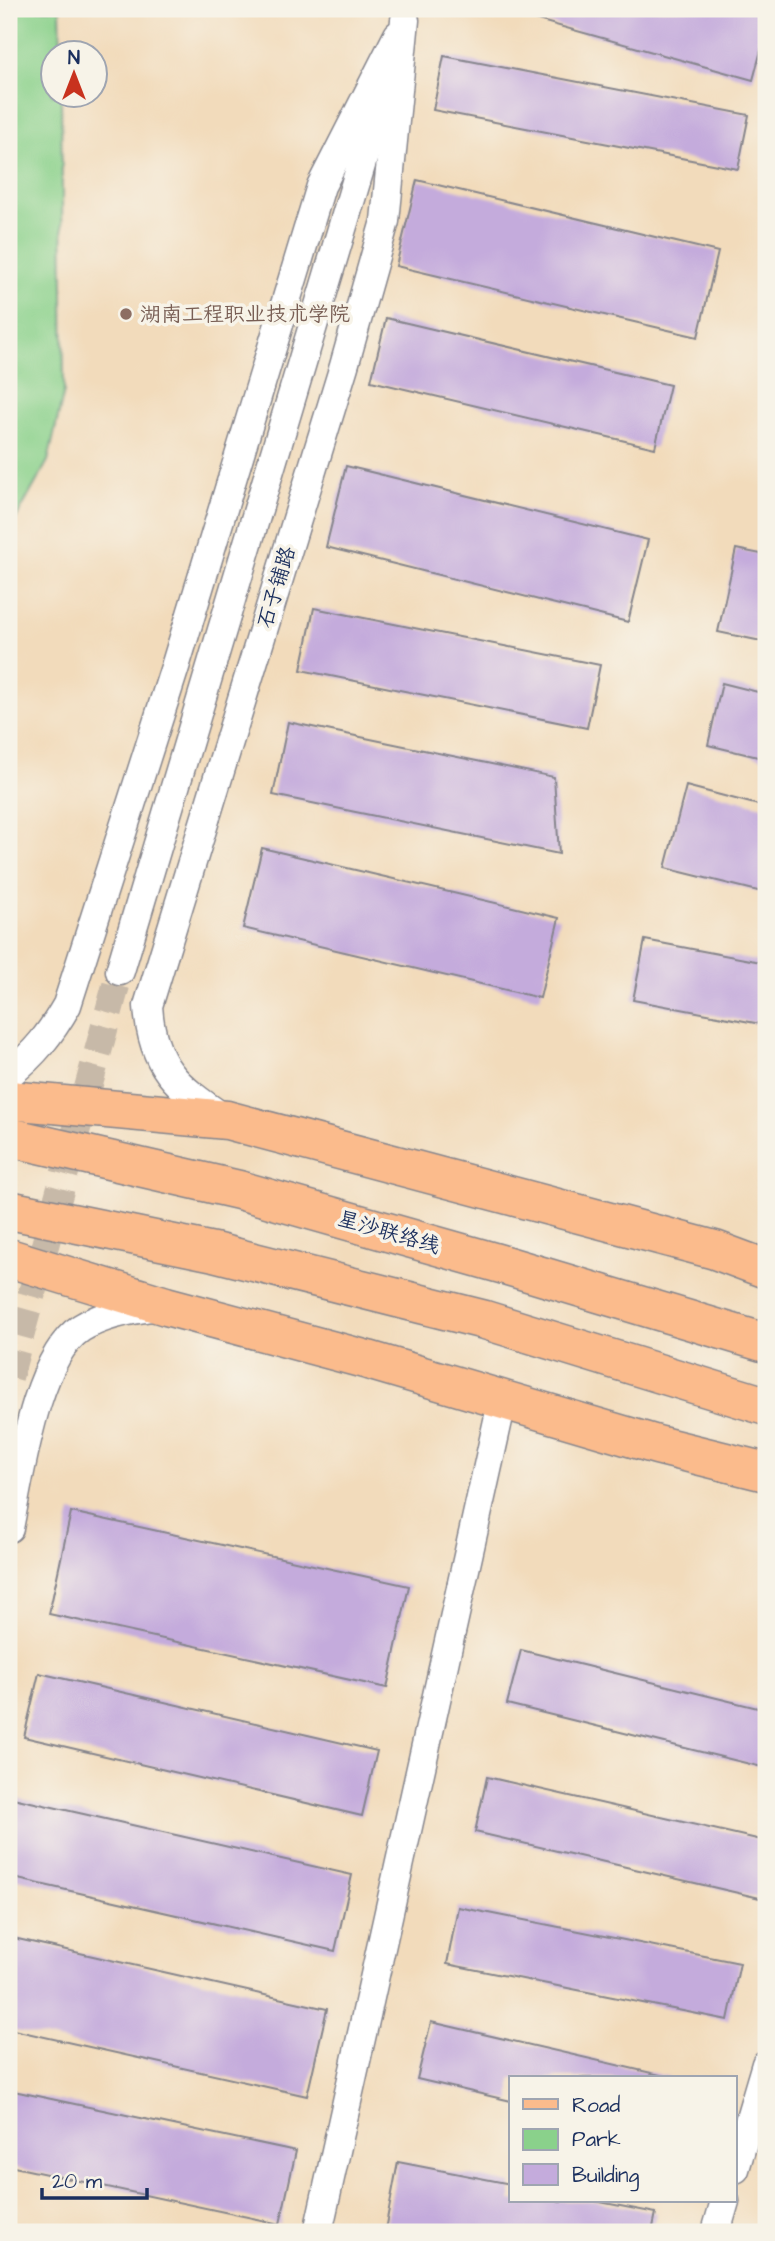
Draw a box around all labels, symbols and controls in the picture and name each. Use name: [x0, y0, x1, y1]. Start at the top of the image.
north arrow: [38, 38, 108, 108]
text: N: [68, 45, 80, 72]
place label: 湖南工程职业技术学院: [140, 300, 350, 329]
marker: 湖南工程职业技术学院: [118, 306, 134, 322]
street label: 石子铺路: [250, 543, 303, 632]
street label: 星沙联络线: [334, 1204, 443, 1261]
legend: [509, 2076, 736, 2202]
text: Road: [572, 2091, 620, 2120]
text: Park: [572, 2125, 621, 2154]
scale bar: [42, 2157, 147, 2201]
text: Building: [572, 2161, 640, 2192]
text: 20 m: [52, 2167, 103, 2196]

